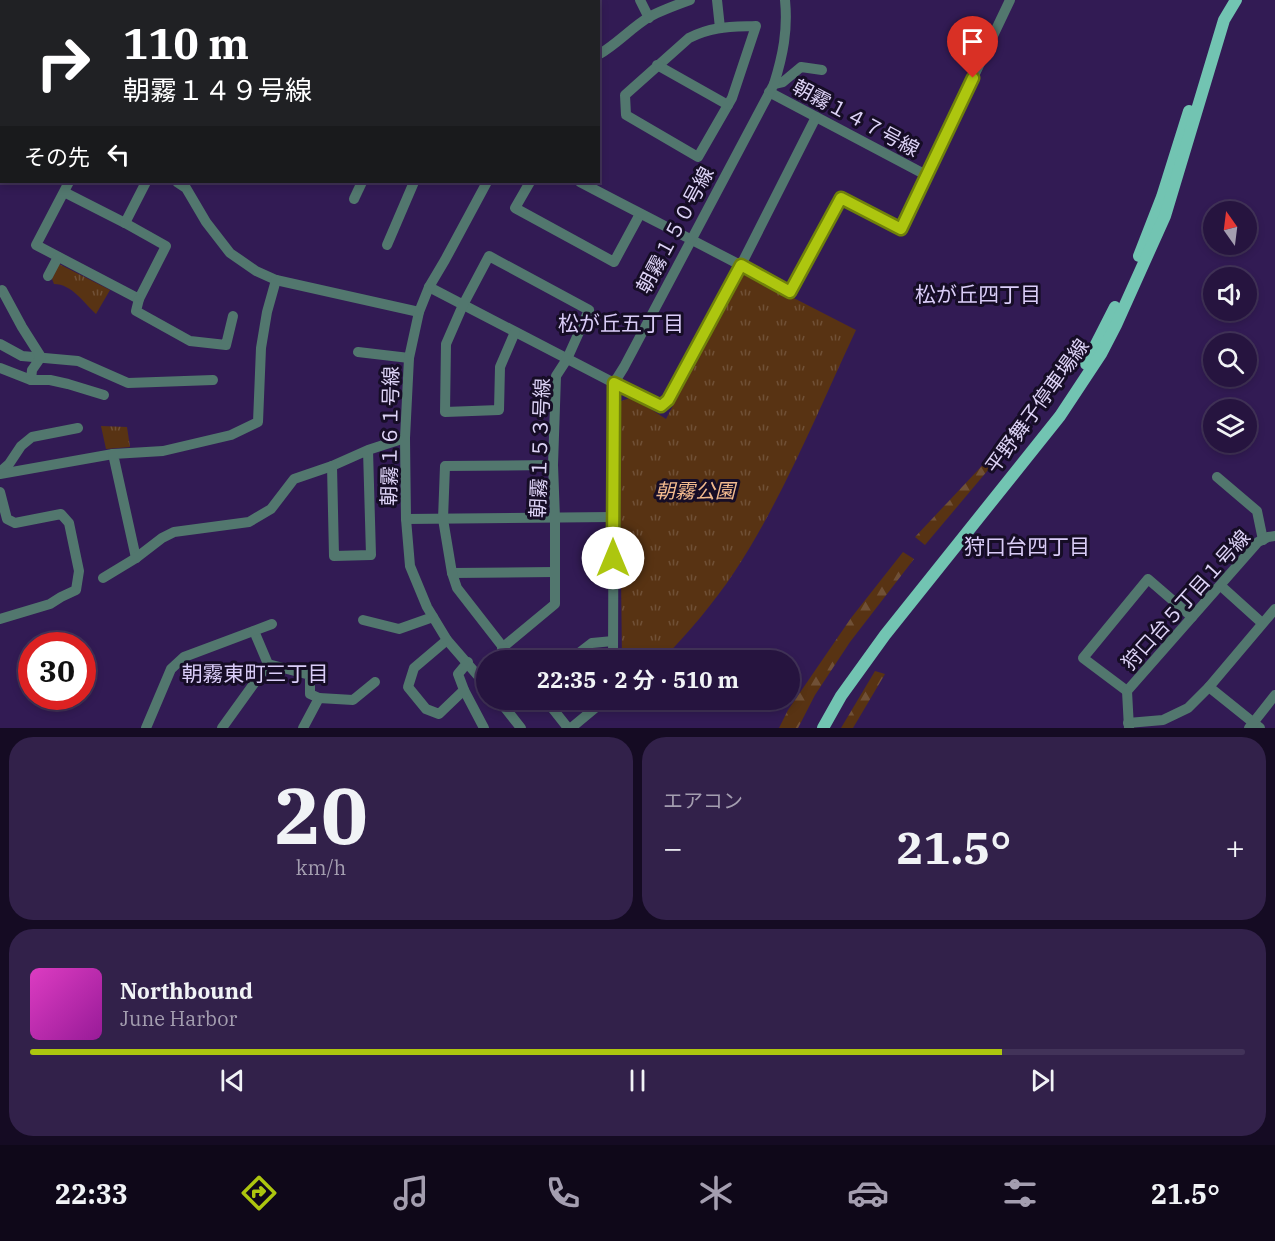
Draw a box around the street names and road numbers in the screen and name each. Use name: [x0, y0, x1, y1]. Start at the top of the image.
street label: 朝霧１４７号線: [788, 73, 924, 162]
street label: 朝霧１５０号線: [630, 162, 719, 298]
street label: 平野舞子停車場線: [979, 333, 1095, 478]
street label: 朝霧１６１号線: [375, 366, 404, 506]
street label: 朝霧１５３号線: [524, 378, 555, 518]
street label: 狩口台５丁目１号線: [1115, 524, 1256, 676]

